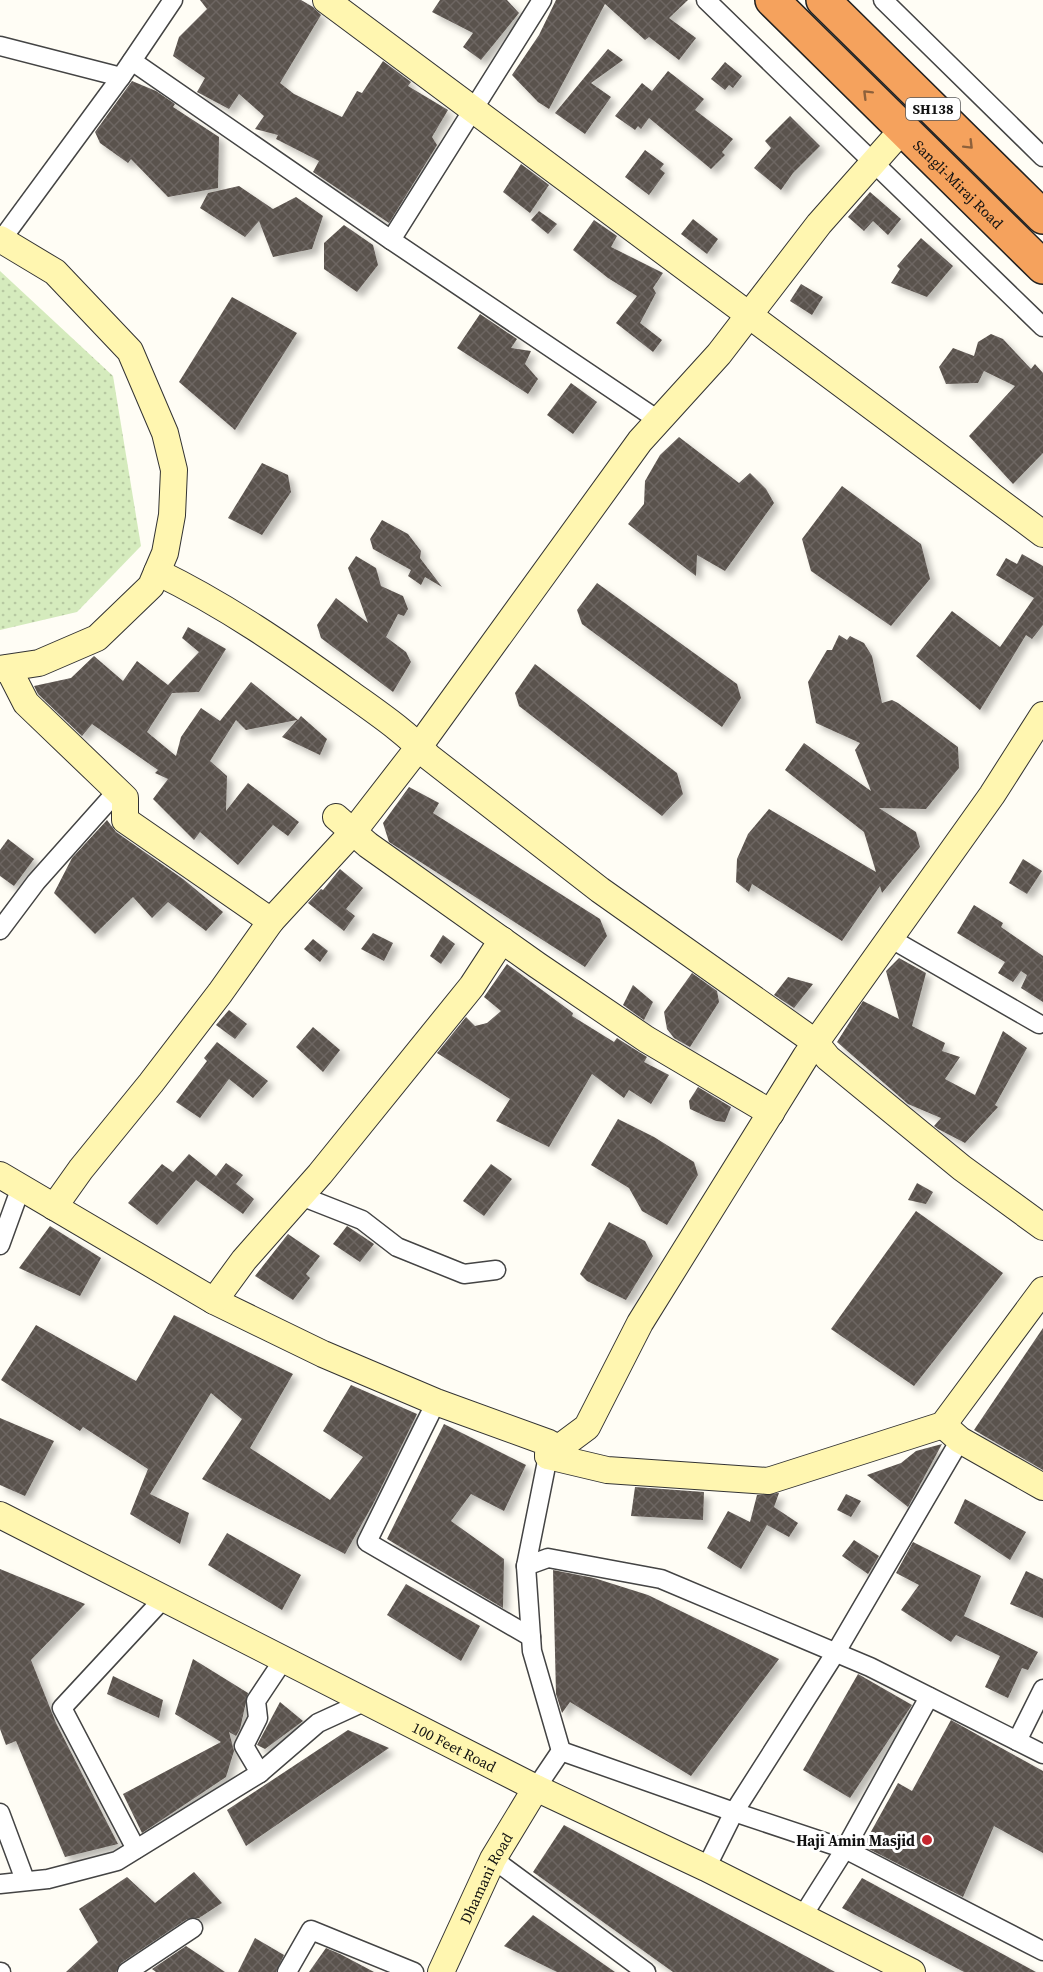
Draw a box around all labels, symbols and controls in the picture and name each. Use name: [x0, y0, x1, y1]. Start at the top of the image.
one-way arrow: [863, 90, 874, 101]
road number: SH138: [906, 98, 960, 120]
street label: Sangli-Miraj Road: [909, 135, 1009, 233]
one-way arrow: [962, 137, 973, 148]
street label: 100 Feet Road: [409, 1716, 501, 1777]
street label: Dhamani Road: [454, 1828, 517, 1927]
place label: Haji Amin Masjid: [796, 1830, 915, 1851]
marker: Haji Amin Masjid: [920, 1833, 934, 1847]

